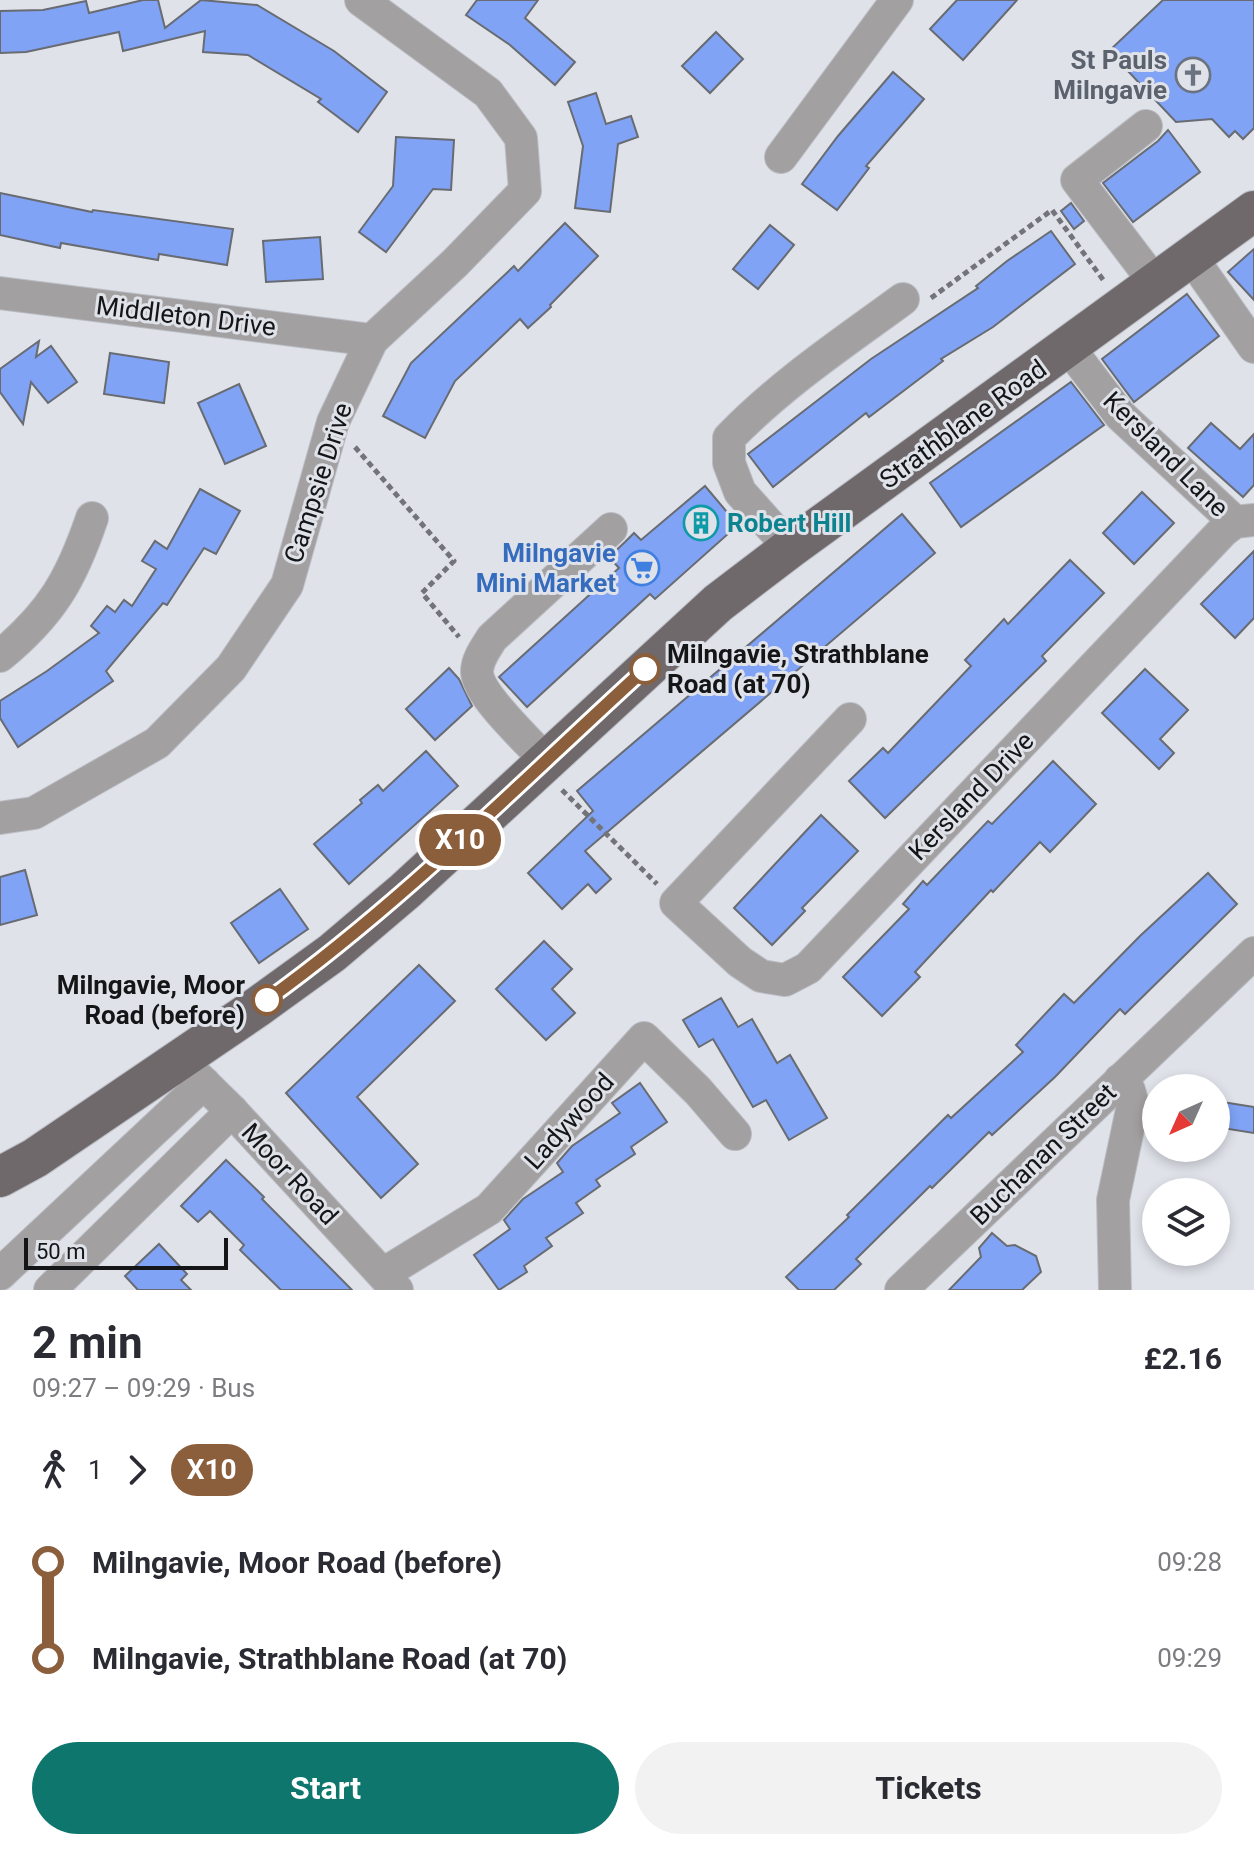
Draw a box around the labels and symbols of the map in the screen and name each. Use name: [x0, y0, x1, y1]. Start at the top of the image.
place label: St Pauls Milngavie: [1053, 45, 1167, 105]
church icon: St Pauls Milngavie: [1174, 56, 1212, 94]
street label: Middleton Drive: [94, 290, 278, 342]
street label: Strathblane Road: [874, 354, 1052, 494]
street label: Kersland Lane: [1097, 385, 1235, 523]
street label: Campsie Drive: [278, 399, 358, 567]
building icon: Robert Hill: [682, 504, 720, 542]
place label: Robert Hill: [727, 508, 851, 538]
place label: Milngavie Mini Market: [476, 538, 616, 598]
supermarket icon: Milngavie Mini Market: [623, 549, 661, 587]
place label: Milngavie, Strathblane Road (at 70): [667, 639, 929, 699]
marker: Milngavie, Strathblane Road (at 70): [630, 654, 660, 684]
street label: Kersland Drive: [902, 726, 1040, 866]
line badge: X10: [414, 814, 506, 866]
place label: Milngavie, Moor Road (before): [57, 970, 245, 1030]
marker: Milngavie, Moor Road (before): [252, 985, 282, 1015]
street label: Ladywood: [518, 1067, 620, 1175]
north arrow: [1142, 1074, 1230, 1162]
street label: Buchanan Street: [964, 1077, 1122, 1231]
street label: Moor Road: [236, 1117, 344, 1231]
scale bar: [24, 1234, 228, 1270]

